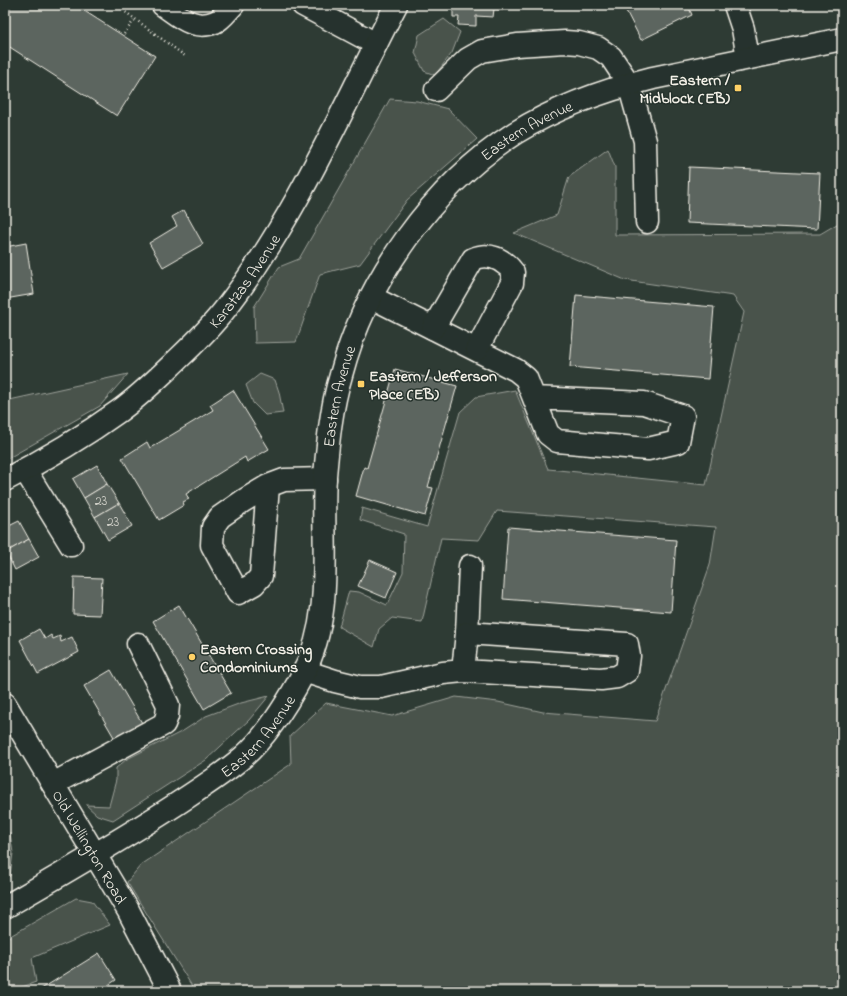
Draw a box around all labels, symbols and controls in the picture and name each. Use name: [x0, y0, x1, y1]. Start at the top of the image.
place label: Eastern / Midblock (EB): [639, 69, 730, 111]
marker: Eastern / Midblock (EB): [733, 83, 743, 93]
street label: Eastern Avenue: [476, 95, 578, 168]
street label: Karatzas Avenue: [204, 229, 288, 335]
street label: Eastern Avenue: [318, 342, 364, 448]
place label: Eastern / Jefferson Place (EB): [369, 365, 497, 407]
marker: Eastern / Jefferson Place (EB): [356, 379, 366, 389]
house number: 23: [95, 491, 108, 512]
house number: 23: [107, 512, 120, 533]
place label: Eastern Crossing Condominiums: [200, 638, 312, 680]
marker: Eastern Crossing Condominiums: [187, 652, 197, 662]
street label: Eastern Avenue: [216, 690, 303, 785]
street label: Old Wellington Road: [45, 786, 132, 909]

